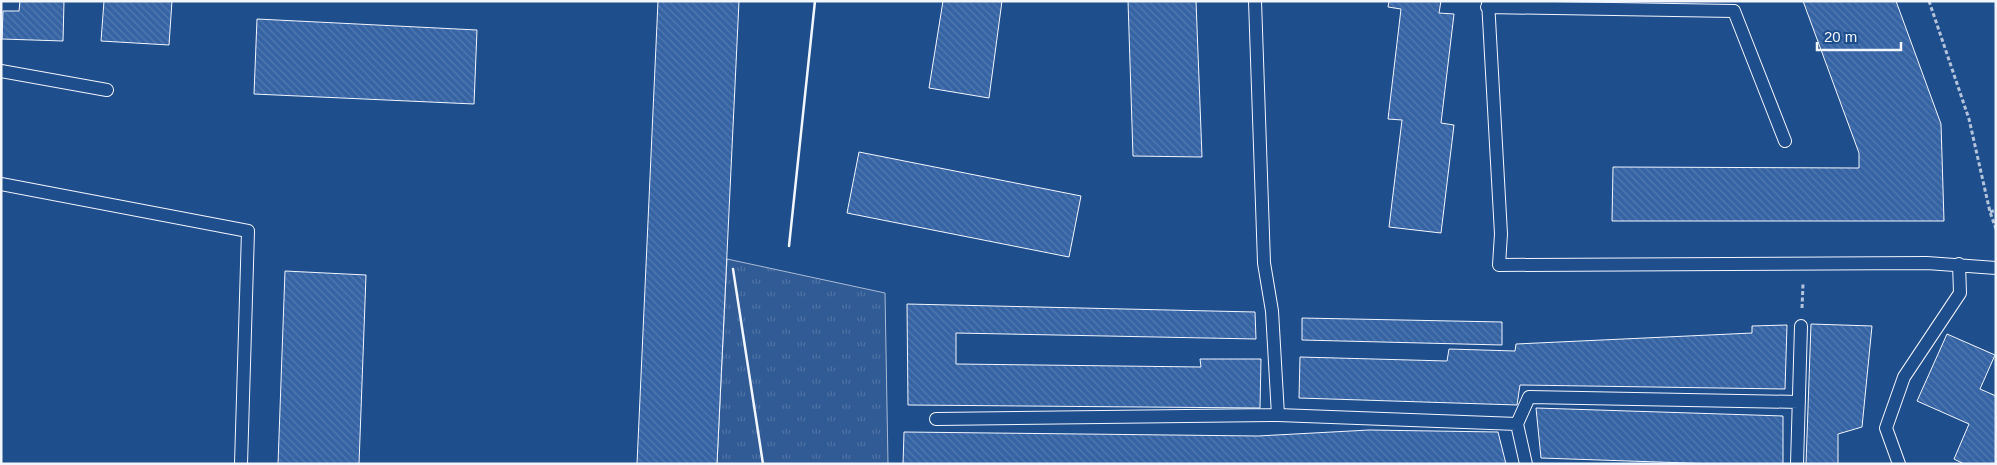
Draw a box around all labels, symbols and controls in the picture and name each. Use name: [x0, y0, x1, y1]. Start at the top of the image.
scale bar: [1817, 20, 1901, 52]
text: 20 m: [1824, 28, 1857, 45]

